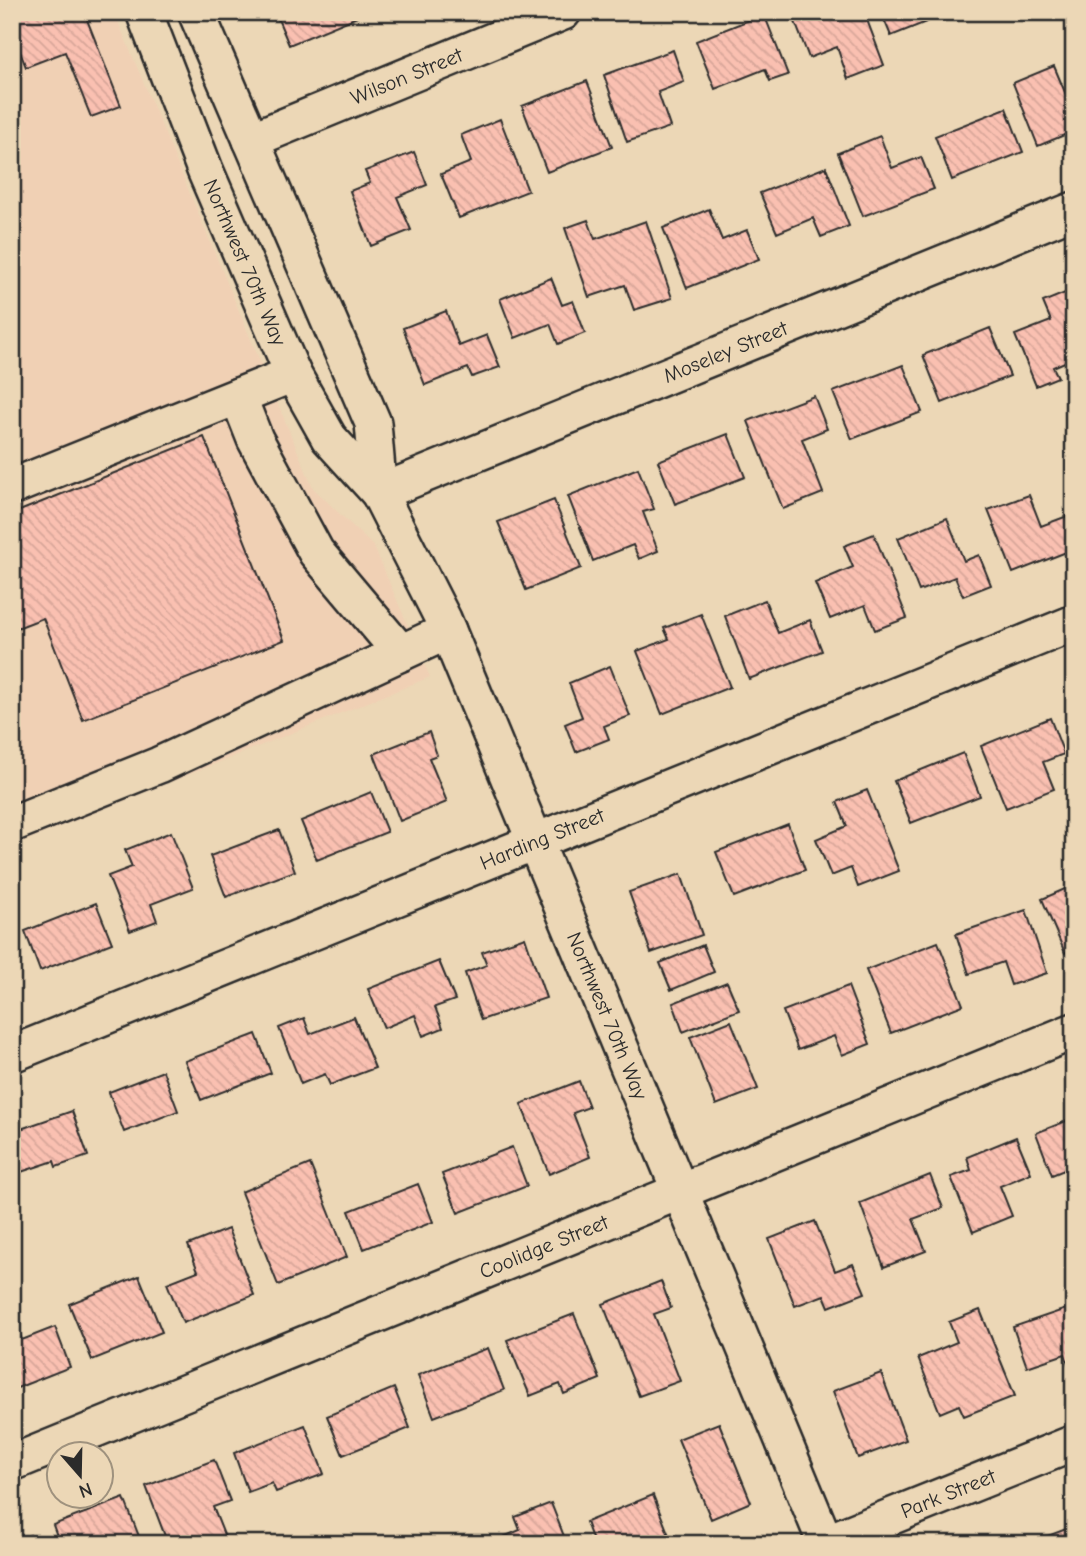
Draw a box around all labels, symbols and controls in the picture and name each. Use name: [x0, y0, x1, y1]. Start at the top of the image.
street label: Wilson Street: [347, 42, 467, 110]
street label: Northwest 70th Way: [198, 175, 292, 350]
street label: Moseley Street: [660, 316, 792, 388]
street label: Harding Street: [476, 803, 609, 875]
street label: Northwest 70th Way: [562, 928, 653, 1104]
street label: Coolidge Street: [476, 1209, 613, 1284]
north arrow: [46, 1440, 116, 1510]
street label: Park Street: [897, 1463, 1000, 1523]
text: N: [76, 1478, 95, 1502]

